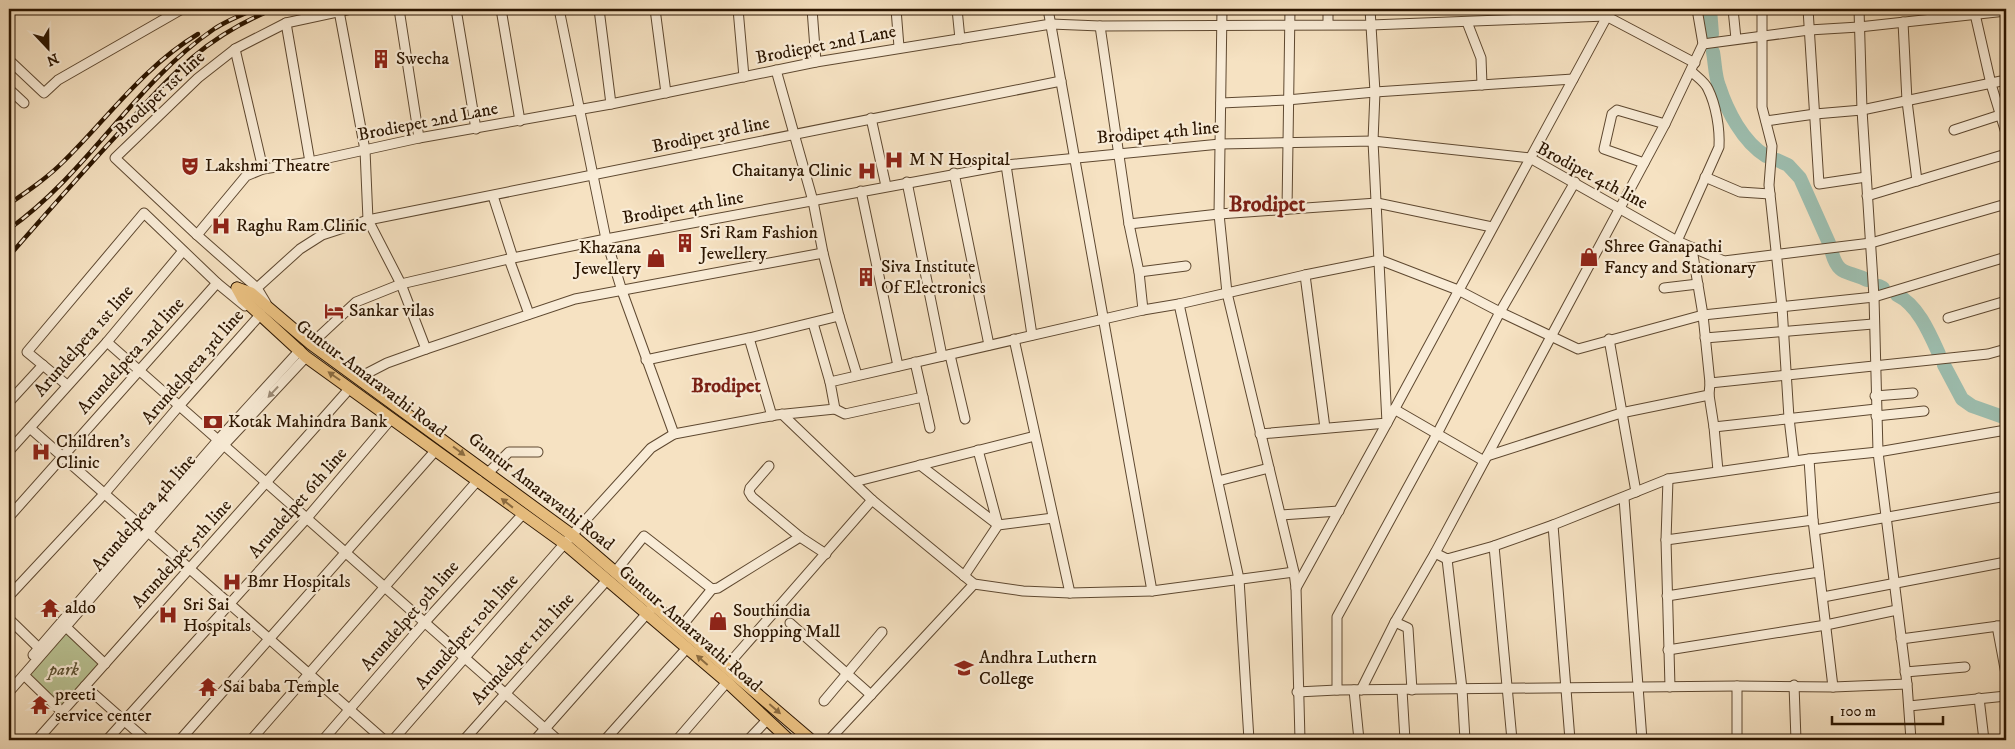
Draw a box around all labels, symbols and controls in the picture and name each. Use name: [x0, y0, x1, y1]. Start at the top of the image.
street label: Brodiepet 2nd Lane: [754, 21, 898, 69]
north arrow: [22, 22, 72, 72]
street label: Brodipet 1st line: [110, 47, 210, 141]
building icon: Swecha: [370, 48, 392, 70]
place label: Swecha: [396, 48, 449, 70]
text: N: [43, 49, 61, 70]
street label: Brodiepet 2nd Lane: [356, 98, 500, 146]
street label: Brodipet 3rd line: [650, 112, 772, 158]
street label: Brodipet 4th line: [1096, 117, 1220, 149]
street label: Brodipet 4th line: [1533, 137, 1651, 215]
hospital icon: M N Hospital: [883, 149, 905, 171]
place label: M N Hospital: [909, 149, 1011, 171]
theatre icon: Lakshmi Theatre: [179, 155, 201, 177]
place label: Lakshmi Theatre: [205, 155, 330, 177]
place label: Chaitanya Clinic: [732, 160, 852, 182]
hospital icon: Chaitanya Clinic: [856, 160, 878, 182]
street label: Brodipet 4th line: [621, 187, 745, 229]
district label: Brodipet: [1229, 191, 1305, 218]
hospital icon: Raghu Ram Clinic: [210, 215, 232, 237]
place label: Raghu Ram Clinic: [236, 215, 367, 237]
place label: Sri Ram Fashion Jewellery: [698, 222, 819, 265]
building icon: Sri Ram Fashion Jewellery: [674, 232, 696, 254]
place label: Shree Ganapathi Fancy and Stationary: [1604, 236, 1756, 279]
place label: Khazana Jewellery: [572, 237, 641, 280]
shop icon: Shree Ganapathi Fancy and Stationary: [1578, 246, 1600, 268]
shop icon: Khazana Jewellery: [645, 247, 667, 269]
place label: Siva Institute Of Electronics: [881, 256, 986, 299]
building icon: Siva Institute Of Electronics: [855, 266, 877, 288]
street label: Arundelpeta 1st line: [29, 281, 139, 401]
street label: Arundelpeta 2nd line: [73, 293, 189, 419]
hotel icon: Sankar vilas: [323, 300, 345, 322]
place label: Sankar vilas: [349, 300, 434, 322]
street label: Arundelpeta 3rd line: [137, 305, 249, 429]
street label: Guntur-Amaravathi Road: [291, 315, 451, 443]
one-way arrow: [327, 371, 341, 381]
district label: Brodipet: [691, 374, 761, 399]
one-way arrow: [267, 386, 279, 398]
bank icon: Kotak Mahindra Bank: [202, 411, 224, 433]
place label: Kotak Mahindra Bank: [228, 411, 388, 433]
street label: Guntur Amaravathi Road: [464, 428, 618, 556]
place label: Children's Clinic: [56, 431, 130, 474]
hospital icon: Children's Clinic: [30, 441, 52, 463]
street label: Arundelpet 6th line: [244, 443, 352, 563]
one-way arrow: [452, 446, 466, 456]
street label: Arundelpeta 4th line: [87, 450, 201, 576]
street label: Arundelpet 5th line: [127, 495, 237, 613]
one-way arrow: [501, 498, 514, 509]
street label: Arundelpet 9th line: [356, 556, 464, 676]
street label: Guntur-Amaravathi Road: [614, 561, 766, 697]
street label: Arundelpet 10th line: [411, 570, 523, 694]
hospital icon: Bmr Hospitals: [221, 571, 243, 593]
place label: Bmr Hospitals: [247, 571, 350, 593]
street label: Arundelpet 11th line: [467, 588, 579, 710]
place label: Sri Sai Hospitals: [183, 594, 251, 637]
temple icon: aldo: [39, 597, 61, 619]
place label: aldo: [65, 597, 96, 619]
place label: Southindia Shopping Mall: [733, 600, 841, 643]
hospital icon: Sri Sai Hospitals: [157, 604, 179, 626]
shop icon: Southindia Shopping Mall: [707, 610, 729, 632]
place label: Andhra Luthern College: [979, 647, 1097, 690]
one-way arrow: [695, 655, 708, 666]
school or university icon: Andhra Luthern College: [953, 657, 975, 679]
park label: park: [46, 659, 79, 681]
temple icon: Sai baba Temple: [197, 676, 219, 698]
place label: Sai baba Temple: [223, 676, 339, 698]
place label: preeti service center: [54, 684, 152, 727]
temple icon: preeti service center: [29, 694, 51, 716]
scale bar: [1832, 694, 1944, 726]
text: 100 m: [1840, 702, 1876, 721]
one-way arrow: [768, 703, 781, 714]

